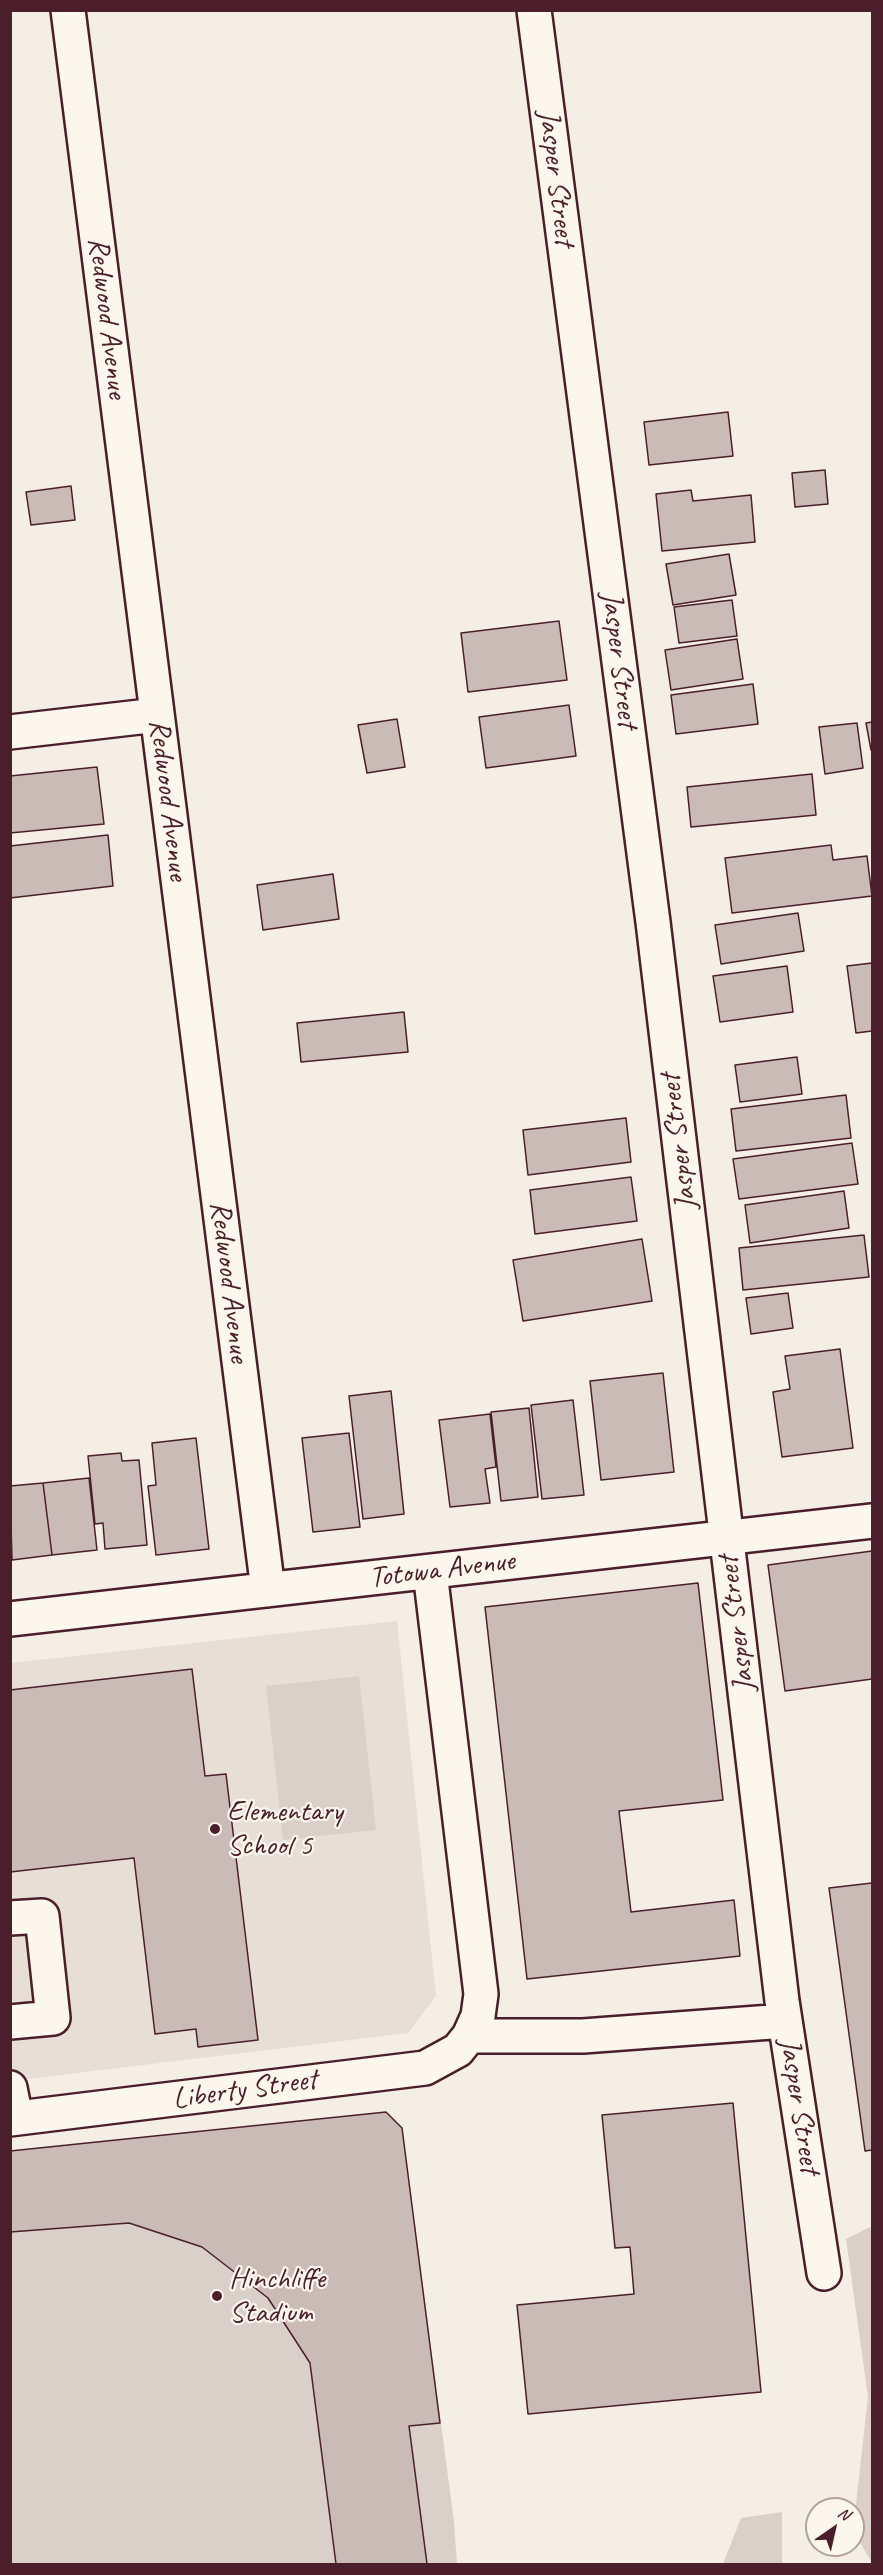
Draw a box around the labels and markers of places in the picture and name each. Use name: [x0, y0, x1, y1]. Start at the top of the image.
place label: Elementary School 5: [227, 1794, 343, 1864]
marker: Elementary School 5: [208, 1822, 222, 1836]
place label: Hinchliffe Stadium: [229, 2261, 325, 2332]
marker: Hinchliffe Stadium: [210, 2289, 224, 2303]

